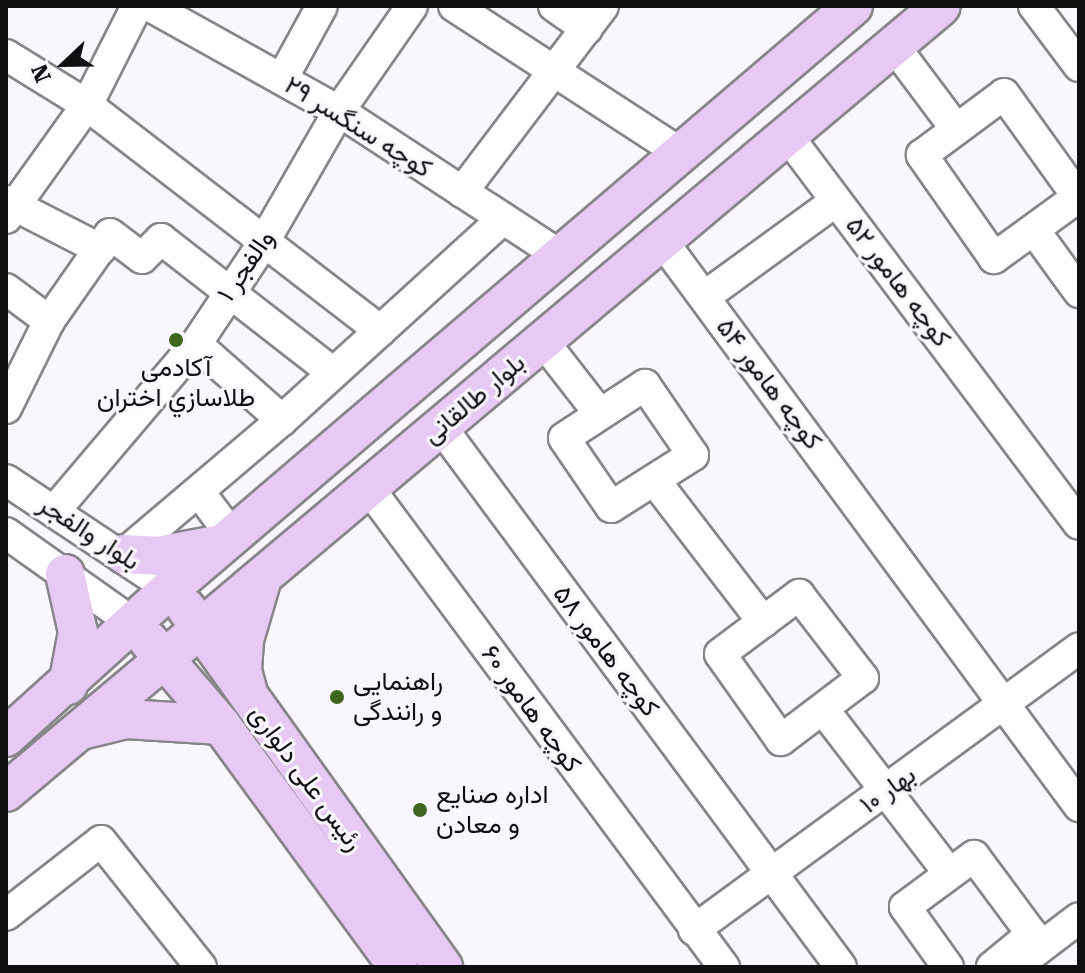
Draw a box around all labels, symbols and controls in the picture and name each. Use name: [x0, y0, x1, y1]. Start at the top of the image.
north arrow: [24, 24, 104, 104]
text: N: [27, 61, 56, 86]
street label: کوچه سنگسر ۲۹: [279, 69, 437, 185]
street label: کوچه هامور ۵۲: [839, 211, 957, 353]
street label: والفجر ۱: [211, 224, 281, 308]
street label: کوچه هامور ۵۴: [709, 312, 829, 456]
marker: آكادمى طلاسازي اختران: [167, 331, 185, 349]
street label: بلوار طالقانی: [416, 347, 532, 451]
place label: آكادمى طلاسازي اختران: [97, 352, 255, 414]
street label: بلوار والفجر: [32, 489, 146, 577]
street label: کوچه هامور ۵۸: [546, 579, 666, 723]
street label: کوچه هامور ۶۰: [474, 639, 588, 779]
place label: راهنمایی و رانندگی: [353, 666, 443, 728]
marker: راهنمایی و رانندگی: [328, 688, 346, 706]
street label: رئیس علی دلواری: [242, 699, 370, 857]
street label: بهار ۱۰: [854, 759, 922, 821]
place label: اداره صنایع و معادن: [436, 779, 548, 840]
marker: اداره صنایع و معادن: [411, 801, 429, 819]

